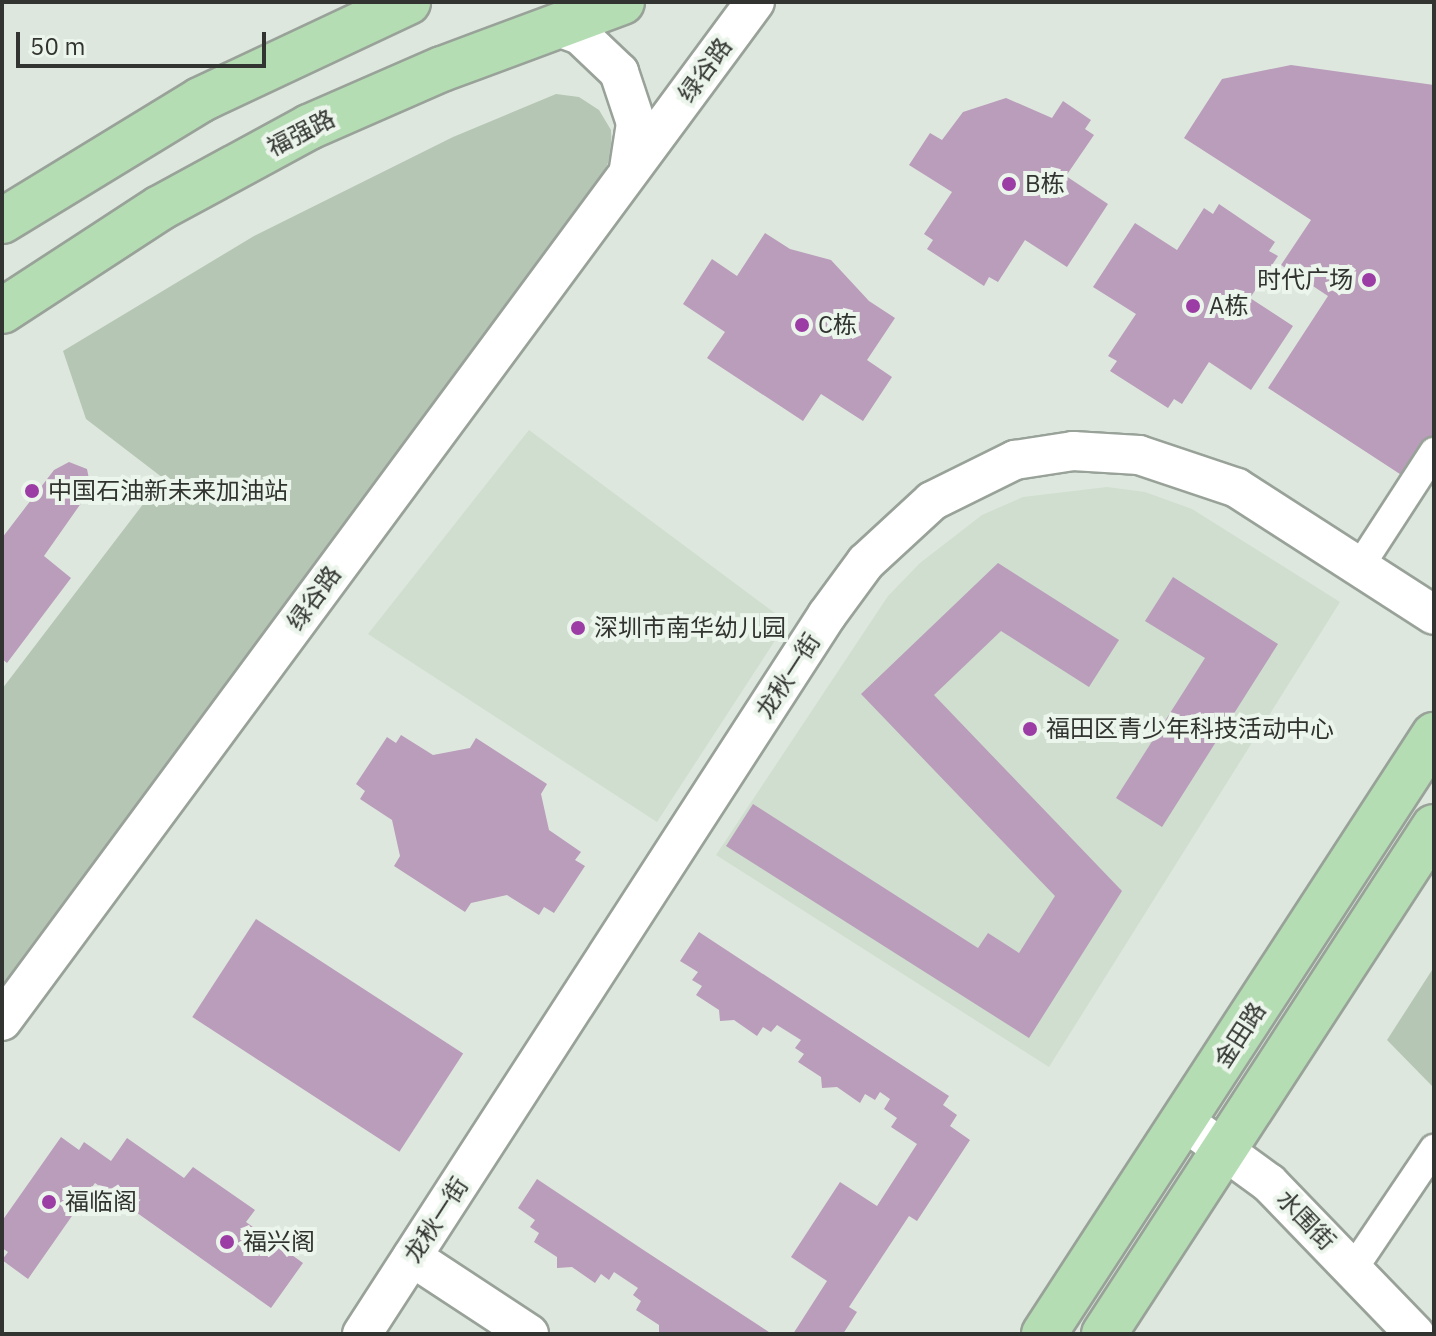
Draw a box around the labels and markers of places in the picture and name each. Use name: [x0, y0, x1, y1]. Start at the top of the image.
place label: B栋: [1025, 170, 1065, 198]
marker: B栋: [1000, 175, 1018, 193]
place label: 时代广场: [1257, 266, 1353, 294]
marker: 时代广场: [1360, 271, 1378, 289]
place label: A栋: [1209, 292, 1248, 320]
marker: A栋: [1184, 297, 1202, 315]
place label: C栋: [818, 311, 857, 339]
marker: C栋: [793, 316, 811, 334]
place label: 中国石油新未来加油站: [48, 477, 288, 505]
marker: 中国石油新未来加油站: [23, 482, 41, 500]
place label: 深圳市南华幼儿园: [594, 614, 786, 642]
marker: 深圳市南华幼儿园: [569, 619, 587, 637]
place label: 福田区青少年科技活动中心: [1046, 715, 1334, 743]
marker: 福田区青少年科技活动中心: [1021, 720, 1039, 738]
place label: 福临阁: [65, 1188, 137, 1216]
marker: 福临阁: [40, 1193, 58, 1211]
place label: 福兴阁: [243, 1228, 315, 1256]
marker: 福兴阁: [218, 1233, 236, 1251]

